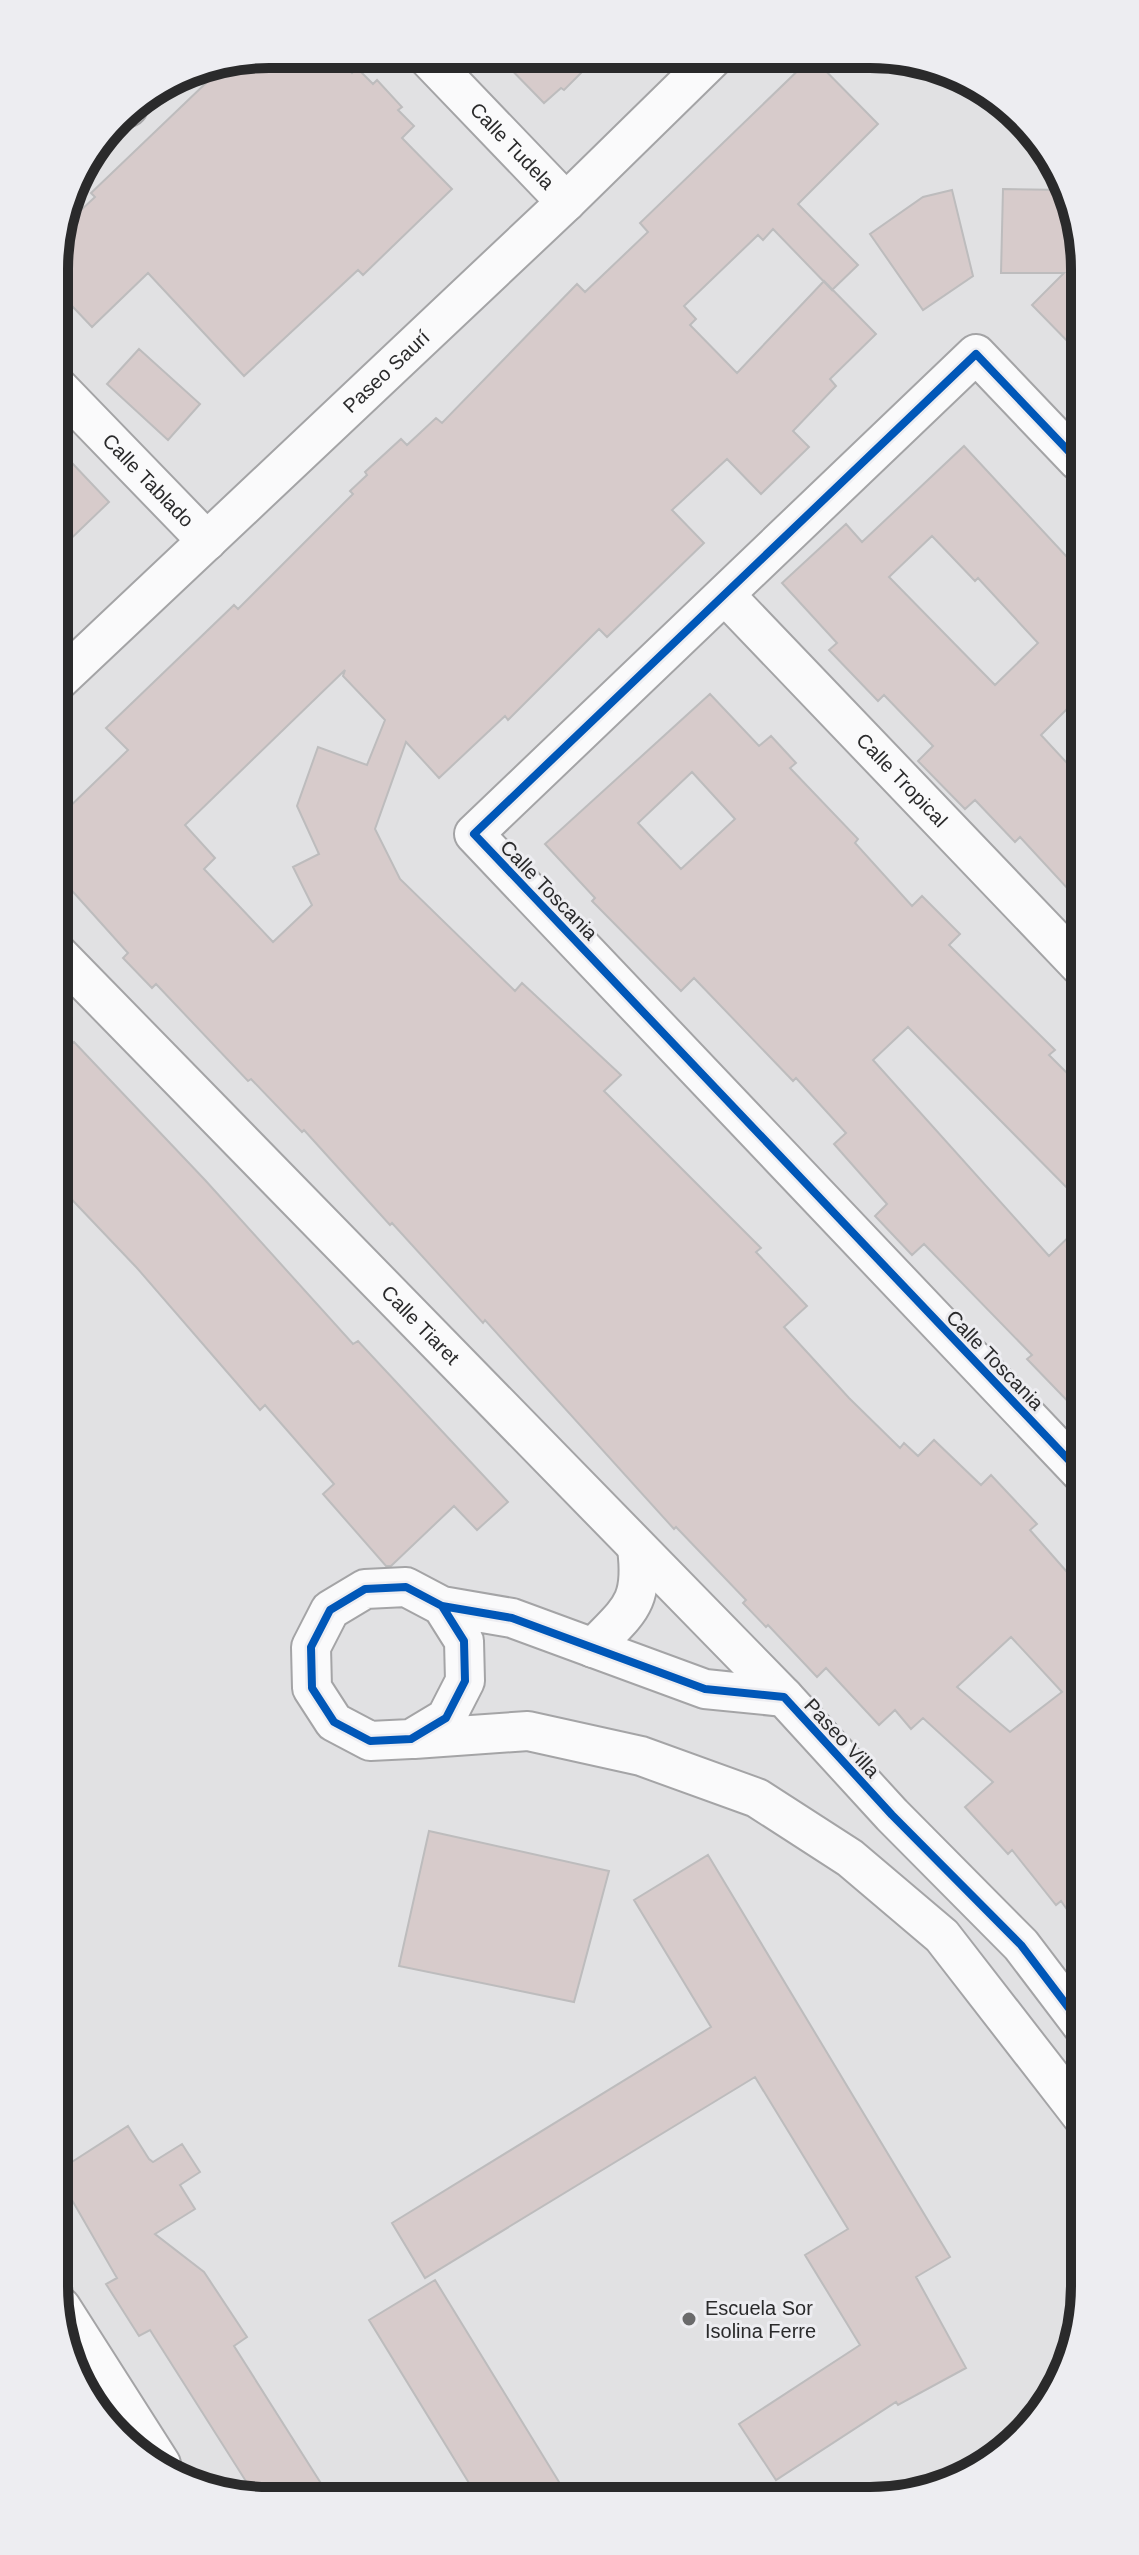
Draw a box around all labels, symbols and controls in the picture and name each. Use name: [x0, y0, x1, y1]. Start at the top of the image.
street label: Calle Tudela: [466, 98, 559, 194]
street label: Paseo Saurí: [339, 325, 434, 417]
street label: Calle Tablado: [98, 429, 198, 531]
street label: Calle Tropical: [852, 729, 952, 831]
street label: Calle Toscania: [496, 836, 603, 945]
street label: Calle Tiaret: [377, 1281, 464, 1369]
street label: Calle Toscania: [942, 1306, 1049, 1415]
street label: Paseo Villa: [800, 1694, 885, 1783]
place label: Escuela Sor Isolina Ferre: [705, 2297, 816, 2342]
marker: Escuela Sor Isolina Ferre: [680, 2310, 698, 2328]

